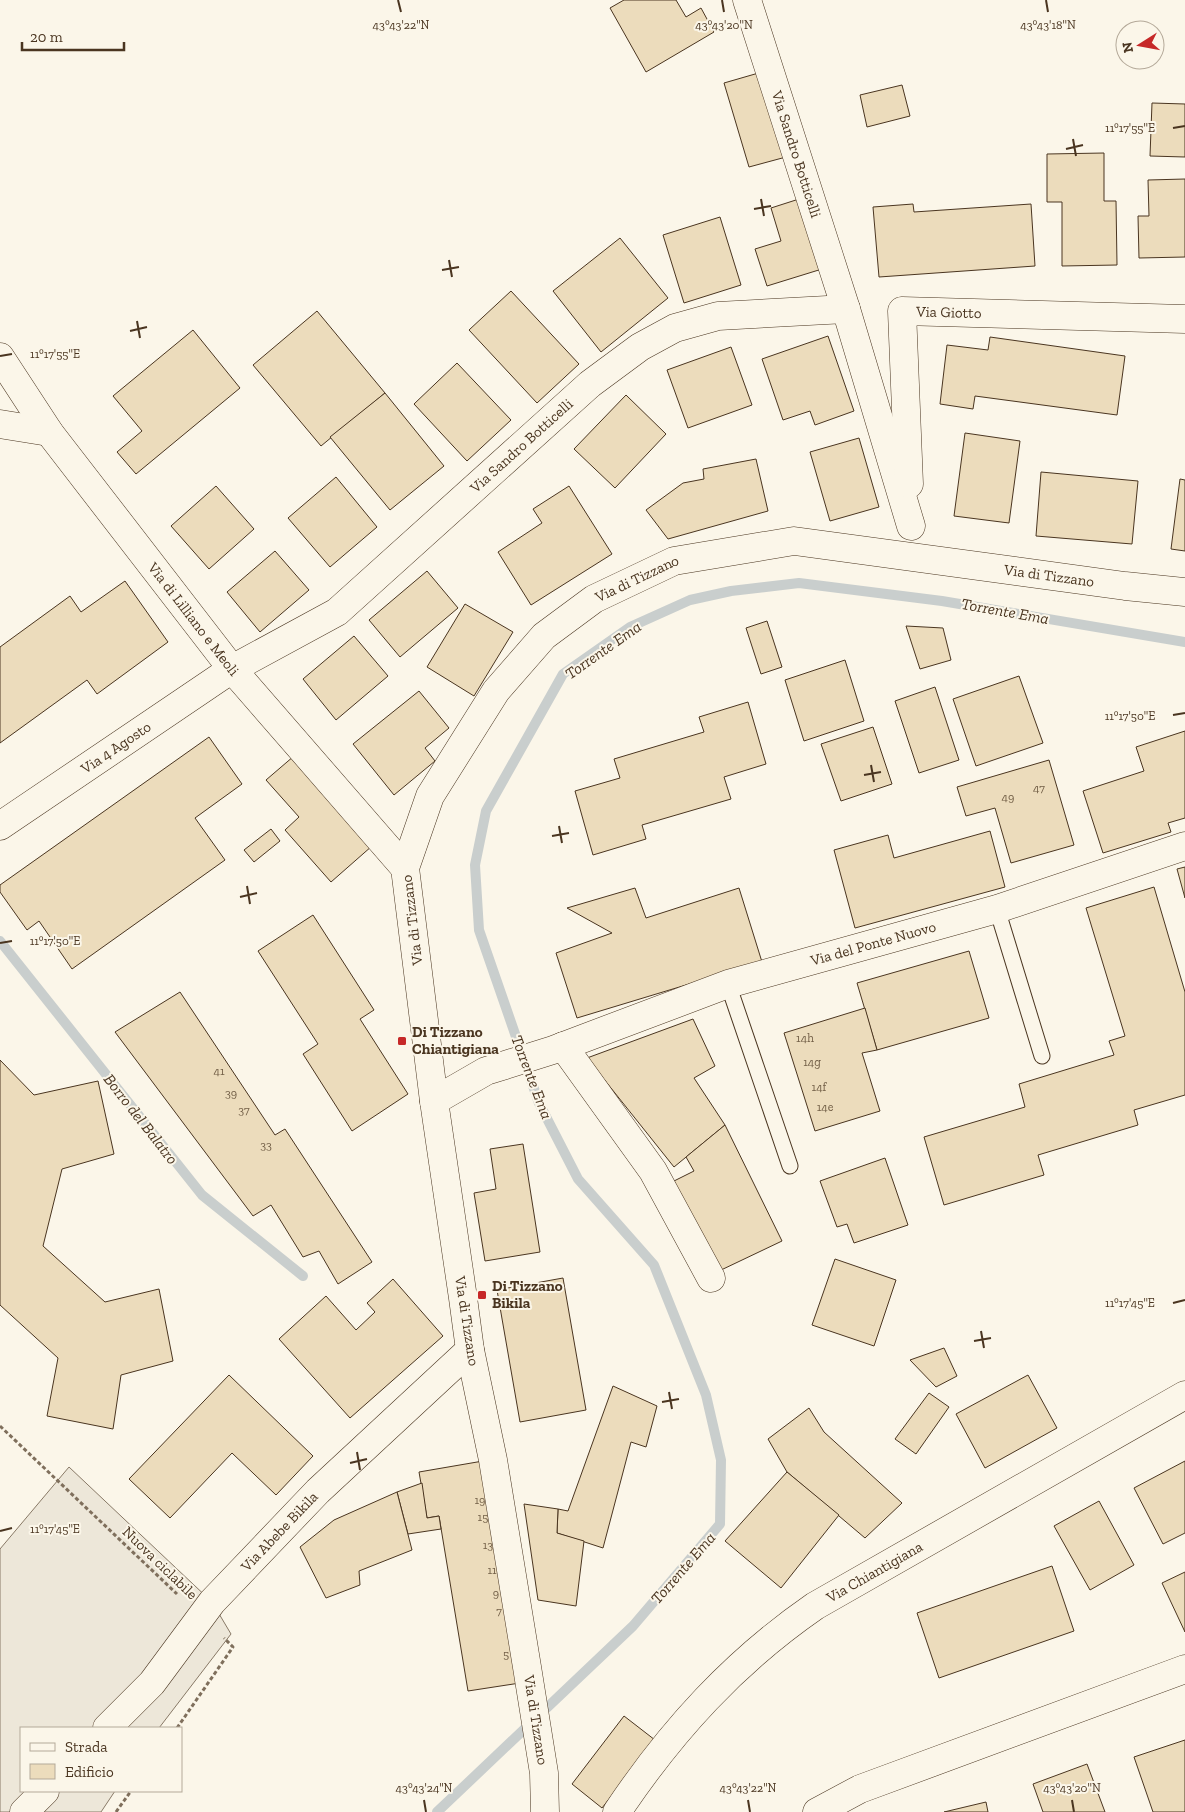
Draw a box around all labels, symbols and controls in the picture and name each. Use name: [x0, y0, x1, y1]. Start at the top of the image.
text: 43°43'22"N: [373, 18, 430, 32]
text: 43°43'20"N: [695, 18, 753, 32]
text: 43°43'18"N: [1020, 18, 1076, 32]
scale bar: [22, 20, 125, 52]
north arrow: [1115, 20, 1165, 70]
text: 20 m: [30, 28, 63, 46]
text: N: [1118, 40, 1137, 54]
street label: Via Sandro Botticelli: [767, 88, 825, 220]
text: 11°17'55"E: [1105, 121, 1155, 135]
street label: Via Giotto: [915, 302, 982, 322]
text: 11°17'55"E: [30, 347, 80, 361]
street label: Via Sandro Botticelli: [466, 395, 577, 497]
street label: Via di Tizzano: [591, 551, 680, 607]
street label: Via di Lilliano e Meoli: [144, 558, 243, 679]
street label: Via di Tizzano: [1002, 561, 1096, 591]
water label: Torrente Ema: [960, 594, 1050, 628]
water label: Torrente Ema: [561, 617, 645, 683]
text: 11°17'50"E: [1105, 709, 1155, 723]
street label: Via 4 Agosto: [77, 717, 155, 778]
house number: 47: [1033, 781, 1045, 795]
house number: 49: [1002, 790, 1014, 804]
street label: Via di Tizzano: [397, 874, 427, 967]
street label: Via del Ponte Nuovo: [807, 917, 938, 970]
text: 11°17'50"E: [30, 934, 80, 948]
place label: Di Tizzano Chiantigiana: [412, 1023, 499, 1058]
house number: 14h: [796, 1031, 814, 1045]
water label: Torrente Ema: [507, 1032, 557, 1122]
marker: Di Tizzano Chiantigiana: [396, 1035, 408, 1047]
house number: 14g: [803, 1055, 821, 1069]
house number: 41: [213, 1064, 225, 1078]
water label: Borro del Balatro: [100, 1070, 182, 1168]
house number: 14f: [812, 1080, 828, 1094]
house number: 39: [225, 1086, 237, 1100]
house number: 14e: [817, 1100, 834, 1114]
house number: 37: [238, 1103, 250, 1117]
house number: 33: [260, 1138, 272, 1152]
street label: Via di Tizzano: [451, 1274, 483, 1368]
place label: Di Tizzano Bikila: [492, 1277, 563, 1312]
marker: Di Tizzano Bikila: [476, 1289, 488, 1301]
text: 11°17'45"E: [1105, 1296, 1155, 1310]
street label: Via Abebe Bikila: [236, 1488, 322, 1576]
house number: 19: [475, 1493, 486, 1507]
house number: 15: [478, 1510, 488, 1524]
text: 11°17'45"E: [30, 1522, 80, 1536]
street label: Nuova ciclabile: [119, 1523, 201, 1603]
water label: Torrente Ema: [647, 1528, 719, 1608]
house number: 13: [483, 1538, 493, 1552]
street label: Via Chiantigiana: [822, 1538, 926, 1607]
house number: 11: [487, 1563, 497, 1577]
house number: 9: [493, 1586, 499, 1600]
house number: 7: [496, 1604, 502, 1618]
house number: 5: [503, 1647, 509, 1661]
street label: Via di Tizzano: [520, 1673, 552, 1767]
legend: [20, 1727, 182, 1792]
text: Strada: [65, 1738, 108, 1756]
text: Edificio: [65, 1763, 114, 1781]
text: 43°43'24"N: [396, 1781, 453, 1795]
text: 43°43'22"N: [720, 1781, 777, 1795]
text: 43°43'20"N: [1043, 1781, 1101, 1795]

